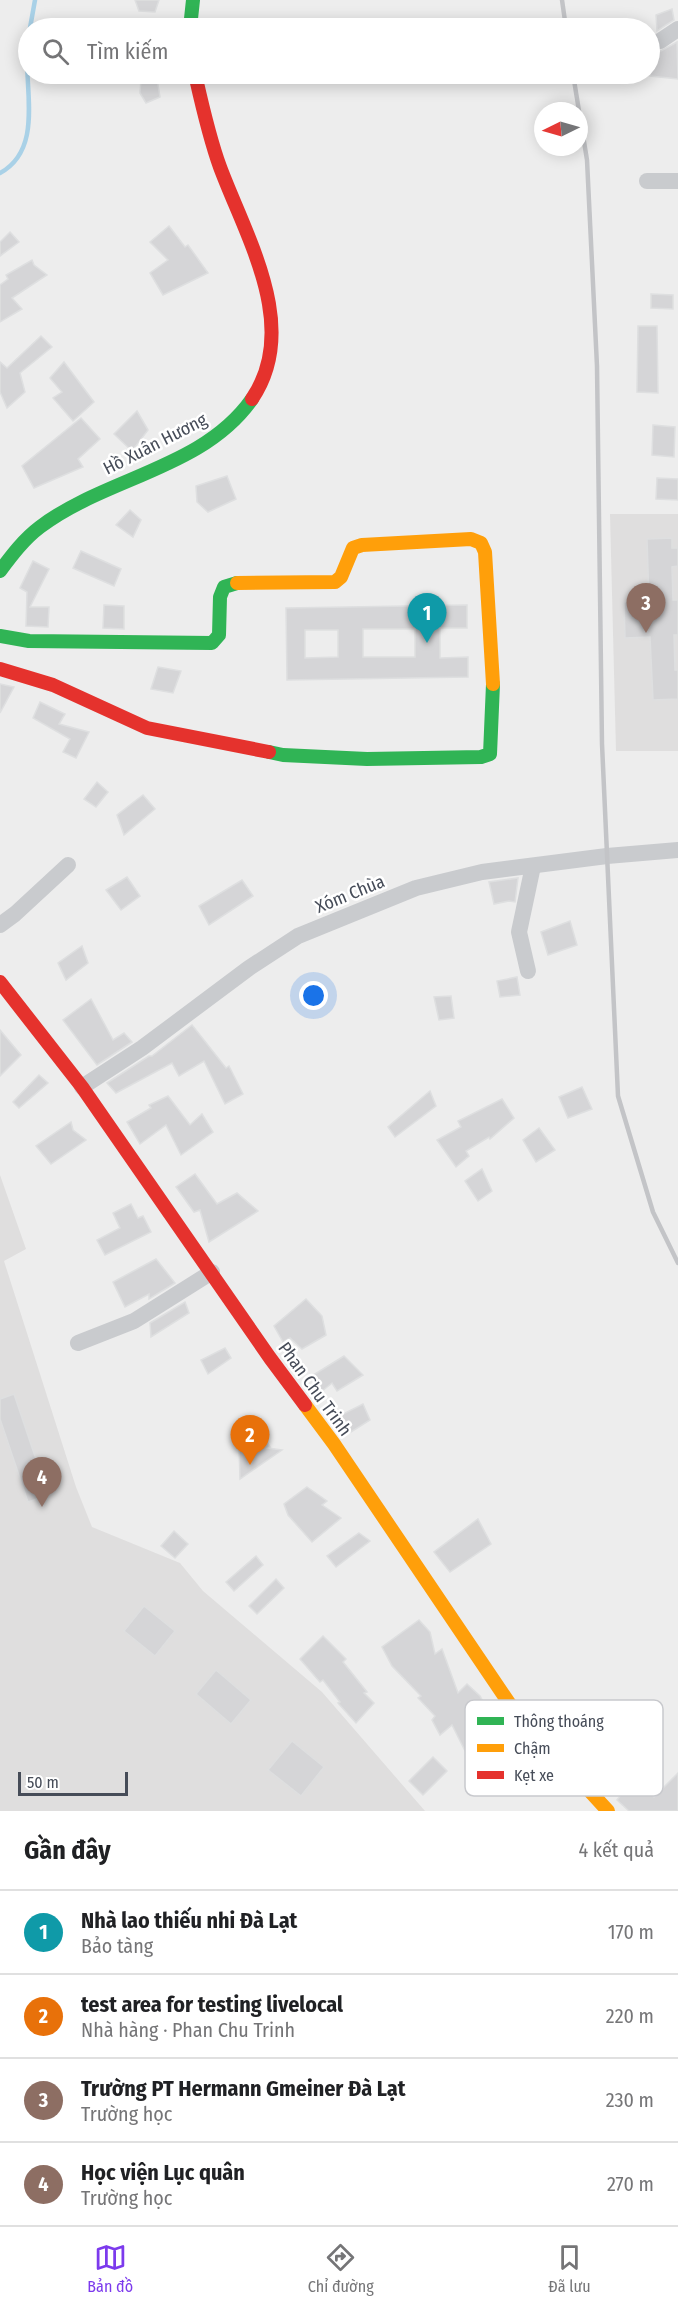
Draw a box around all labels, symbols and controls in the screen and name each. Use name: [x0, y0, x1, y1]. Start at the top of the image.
search box: [18, 18, 660, 84]
icon: search: [39, 35, 72, 68]
text: Tìm kiếm: [87, 38, 168, 65]
north arrow: [534, 102, 588, 156]
street label: Hồ Xuân Hương: [99, 408, 211, 480]
pin: 3: [626, 584, 666, 633]
pin: 1: [408, 594, 446, 643]
street label: Xóm Chùa: [312, 870, 388, 918]
your location: [299, 981, 328, 1010]
street label: Phan Chu Trinh: [274, 1338, 356, 1440]
pin: 2: [230, 1416, 270, 1465]
pin: 4: [22, 1458, 62, 1507]
legend: [465, 1700, 663, 1796]
text: Thông thoáng: [514, 1712, 604, 1731]
text: Chậm: [514, 1739, 551, 1758]
text: Kẹt xe: [514, 1766, 554, 1785]
scale bar: [18, 1769, 128, 1796]
text: 50 m: [27, 1773, 59, 1792]
text: Gần đây: [24, 1835, 111, 1866]
text: 4 kết quả: [578, 1838, 654, 1862]
text: Nhà lao thiếu nhi Đà Lạt: [81, 1907, 297, 1934]
text: 1: [39, 1920, 48, 1944]
text: 170 m: [608, 1920, 654, 1944]
text: Bảo tàng: [81, 1934, 153, 1958]
text: test area for testing livelocal: [81, 1991, 343, 2018]
text: 2: [39, 2004, 48, 2028]
text: 220 m: [606, 2004, 654, 2028]
text: Nhà hàng · Phan Chu Trinh: [81, 2018, 295, 2042]
text: Trường PT Hermann Gmeiner Đà Lạt: [81, 2075, 406, 2102]
text: 3: [39, 2088, 48, 2112]
text: 230 m: [606, 2088, 654, 2112]
text: Trường học: [81, 2102, 172, 2126]
text: Học viện Lục quân: [81, 2159, 245, 2186]
text: 4: [38, 2172, 49, 2196]
text: 270 m: [607, 2172, 654, 2196]
text: Trường học: [81, 2186, 172, 2210]
tab: Bản đồ: [87, 2241, 133, 2296]
tab: Chỉ đường: [308, 2241, 374, 2296]
tab: Đã lưu: [548, 2241, 591, 2296]

